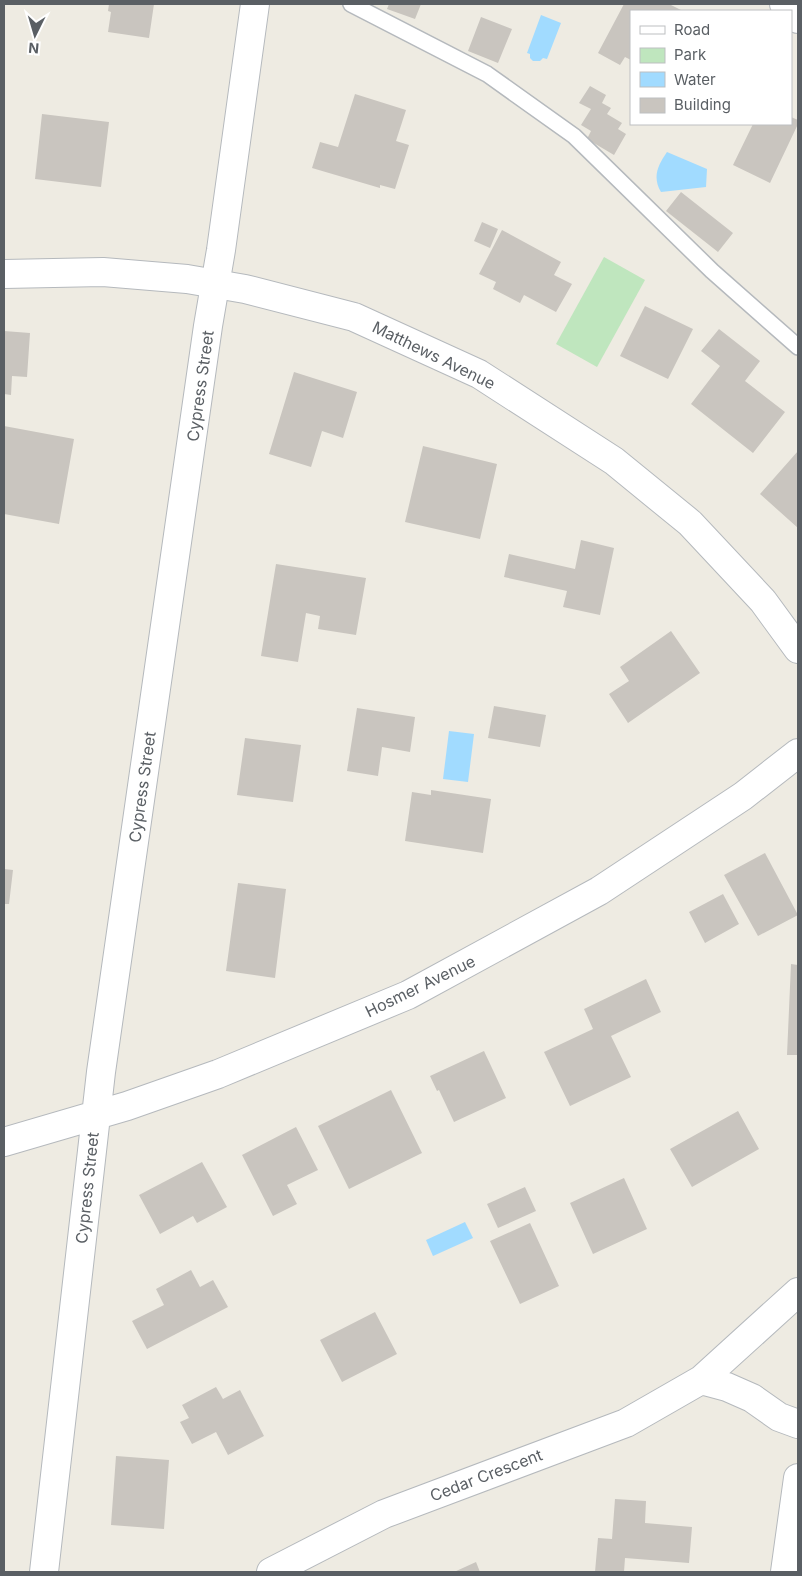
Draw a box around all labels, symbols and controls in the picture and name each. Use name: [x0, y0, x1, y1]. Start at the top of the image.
north arrow: [10, 10, 60, 60]
legend: [630, 10, 792, 125]
text: Road: [674, 20, 710, 39]
text: N: [28, 40, 40, 57]
text: Park: [674, 45, 707, 64]
text: Water: [674, 70, 716, 89]
text: Building: [674, 95, 731, 114]
street label: Matthews Avenue: [369, 317, 499, 393]
street label: Cypress Street: [182, 329, 218, 443]
street label: Cypress Street: [124, 730, 160, 844]
street label: Hosmer Avenue: [362, 951, 478, 1021]
street label: Cypress Street: [71, 1131, 103, 1245]
street label: Cedar Crescent: [427, 1444, 545, 1506]

